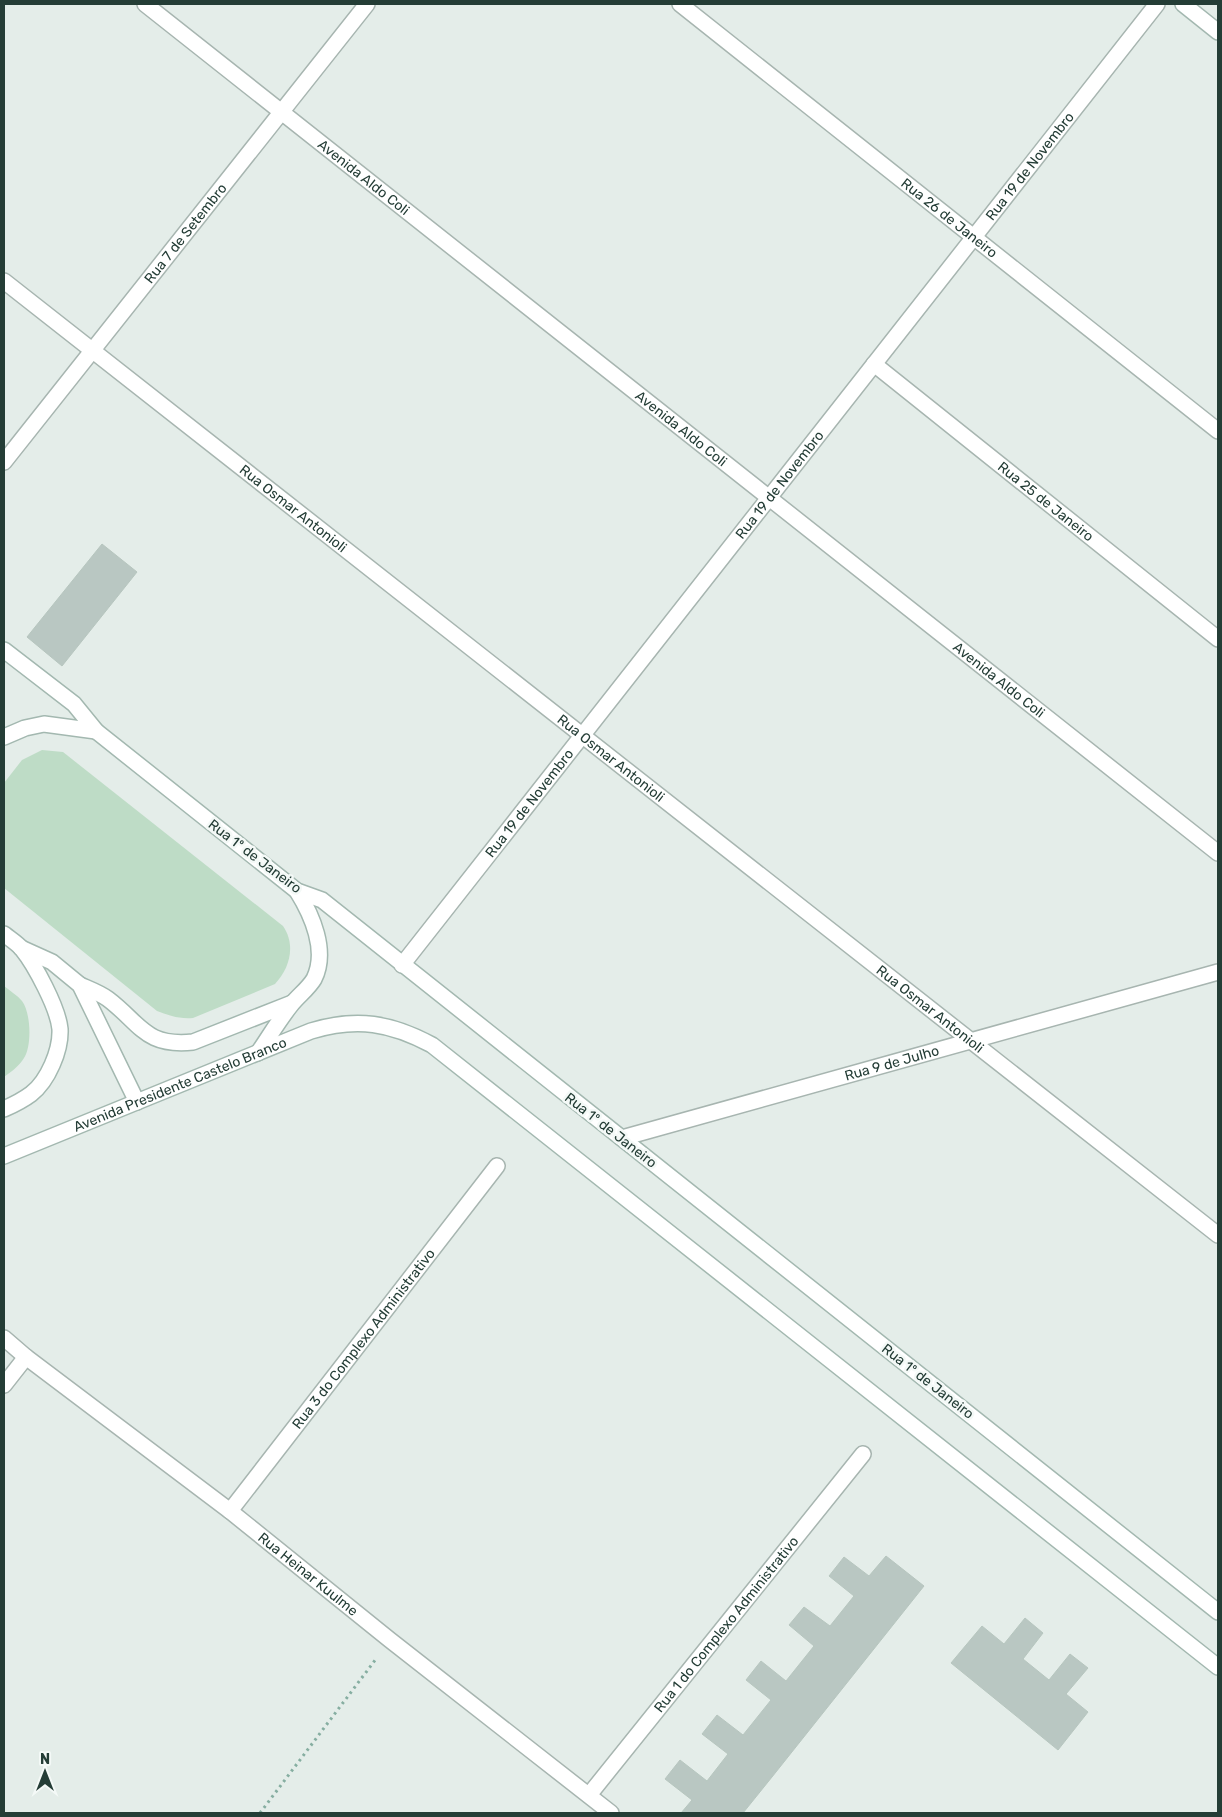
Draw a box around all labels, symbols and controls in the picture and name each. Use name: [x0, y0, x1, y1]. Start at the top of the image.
street label: Rua 19 de Novembro: [982, 109, 1078, 224]
street label: Avenida Aldo Coli: [314, 136, 413, 219]
street label: Rua 26 de Janeiro: [898, 175, 1001, 262]
street label: Rua 7 de Setembro: [141, 180, 231, 287]
street label: Avenida Aldo Coli: [632, 387, 730, 470]
street label: Rua 19 de Novembro: [732, 427, 828, 542]
street label: Rua 25 de Janeiro: [994, 458, 1097, 545]
street label: Rua Osmar Antonioli: [236, 461, 350, 556]
street label: Avenida Aldo Coli: [949, 639, 1048, 722]
street label: Rua Osmar Antonioli: [554, 711, 668, 806]
street label: Rua 19 de Novembro: [482, 746, 577, 861]
street label: Rua 1º de Janeiro: [205, 816, 305, 897]
street label: Rua Osmar Antonioli: [873, 962, 987, 1057]
street label: Avenida Presidente Castelo Branco: [71, 1034, 289, 1136]
street label: Rua 9 de Julho: [843, 1042, 941, 1085]
street label: Rua 1º de Janeiro: [561, 1089, 660, 1172]
street label: Rua 3 do Complexo Administrativo: [289, 1245, 439, 1432]
street label: Rua 1º de Janeiro: [878, 1340, 977, 1423]
street label: Rua Heinar Kuulme: [254, 1529, 361, 1620]
street label: Rua 1 do Complexo Administrativo: [651, 1533, 802, 1716]
north arrow: [20, 1747, 70, 1797]
text: N: [40, 1751, 50, 1768]

